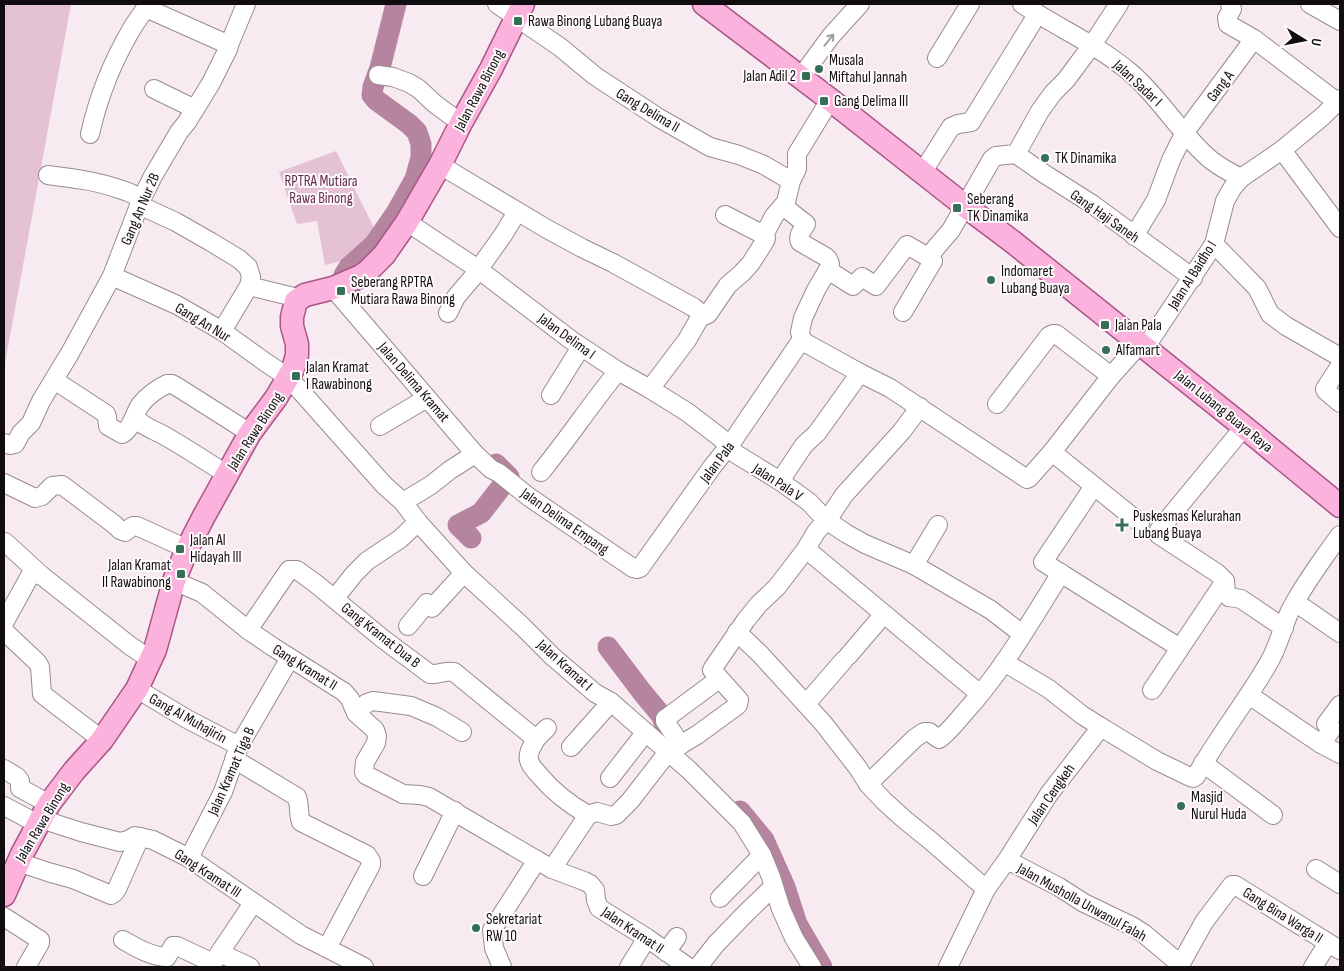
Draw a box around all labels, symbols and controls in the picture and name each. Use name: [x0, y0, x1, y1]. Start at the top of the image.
place label: Rawa Binong Lubang Buaya: [528, 12, 662, 31]
marker: Rawa Binong Lubang Buaya: [512, 15, 524, 27]
north arrow: [1279, 15, 1329, 65]
one-way arrow: [824, 33, 835, 46]
text: U: [1307, 37, 1325, 47]
street label: Jalan Rawa Binong: [450, 46, 509, 135]
place label: Musala Miftahul Jannah: [829, 51, 907, 87]
street label: Jalan Sadar I: [1108, 55, 1166, 111]
marker: Musala Miftahul Jannah: [813, 63, 825, 75]
street label: Gang A: [1202, 66, 1239, 106]
place label: Jalan Adil 2: [742, 67, 796, 86]
marker: Jalan Adil 2: [800, 70, 812, 82]
street label: Gang Delima II: [612, 84, 683, 137]
place label: Gang Delima III: [834, 92, 908, 111]
marker: Gang Delima III: [818, 95, 830, 107]
place label: TK Dinamika: [1055, 149, 1117, 168]
marker: TK Dinamika: [1039, 152, 1051, 164]
street label: Gang An Nur 2B: [117, 170, 164, 248]
park label: RPTRA Mutiara Rawa Binong: [284, 172, 358, 208]
street label: Gang Haji Saneh: [1066, 186, 1143, 247]
place label: Seberang TK Dinamika: [967, 190, 1029, 226]
marker: Seberang TK Dinamika: [951, 202, 963, 214]
street label: Jalan Al Baidho I: [1163, 237, 1221, 314]
place label: Indomaret Lubang Buaya: [1001, 262, 1070, 298]
place label: Seberang RPTRA Mutiara Rawa Binong: [351, 273, 455, 309]
marker: Indomaret Lubang Buaya: [985, 274, 997, 286]
marker: Seberang RPTRA Mutiara Rawa Binong: [335, 285, 347, 297]
street label: Gang An Nur: [171, 298, 235, 347]
street label: Jalan Delima I: [533, 309, 599, 364]
place label: Jalan Pala: [1114, 316, 1162, 335]
marker: Jalan Pala: [1099, 319, 1111, 331]
street label: Jalan Delima Kramat: [373, 338, 454, 427]
place label: Alfamart: [1115, 341, 1160, 360]
marker: Alfamart: [1100, 344, 1112, 356]
place label: Jalan Kramat I Rawabinong: [305, 358, 372, 394]
street label: Jalan Lubang Buaya Raya: [1170, 365, 1277, 457]
marker: Jalan Kramat I Rawabinong: [290, 370, 302, 382]
street label: Jalan Rawa Binong: [223, 389, 288, 475]
street label: Jalan Pala: [695, 438, 739, 487]
street label: Jalan Pala V: [748, 459, 807, 506]
street label: Jalan Delima Empang: [516, 483, 613, 559]
place label: Puskesmas Kelurahan Lubang Buaya: [1133, 507, 1241, 543]
marker: Puskesmas Kelurahan Lubang Buaya: [1115, 518, 1129, 532]
place label: Jalan Al Hidayah III: [189, 531, 242, 567]
marker: Jalan Al Hidayah III: [174, 543, 186, 555]
place label: Jalan Kramat II Rawabinong: [102, 556, 171, 592]
marker: Jalan Kramat II Rawabinong: [175, 568, 187, 580]
street label: Gang Kramat Dua B: [337, 599, 424, 672]
street label: Jalan Kramat I: [532, 635, 596, 695]
street label: Gang Kramat II: [269, 640, 341, 695]
street label: Gang Al Muhajirin: [145, 689, 230, 748]
street label: Jalan Kramat Tiga B: [203, 724, 260, 819]
street label: Jalan Cengkeh: [1023, 760, 1079, 829]
street label: Jalan Rawa Binong: [11, 779, 74, 866]
place label: Masjid Nurul Huda: [1191, 788, 1247, 824]
marker: Masjid Nurul Huda: [1175, 800, 1187, 812]
street label: Gang Kramat III: [171, 845, 245, 902]
street label: Jalan Musholla Unwanul Falah: [1013, 858, 1150, 946]
street label: Gang Bina Warga II: [1239, 883, 1326, 948]
street label: Jalan Kramat II: [597, 902, 668, 958]
place label: Sekretariat RW 10: [486, 910, 542, 946]
marker: Sekretariat RW 10: [470, 922, 482, 934]

